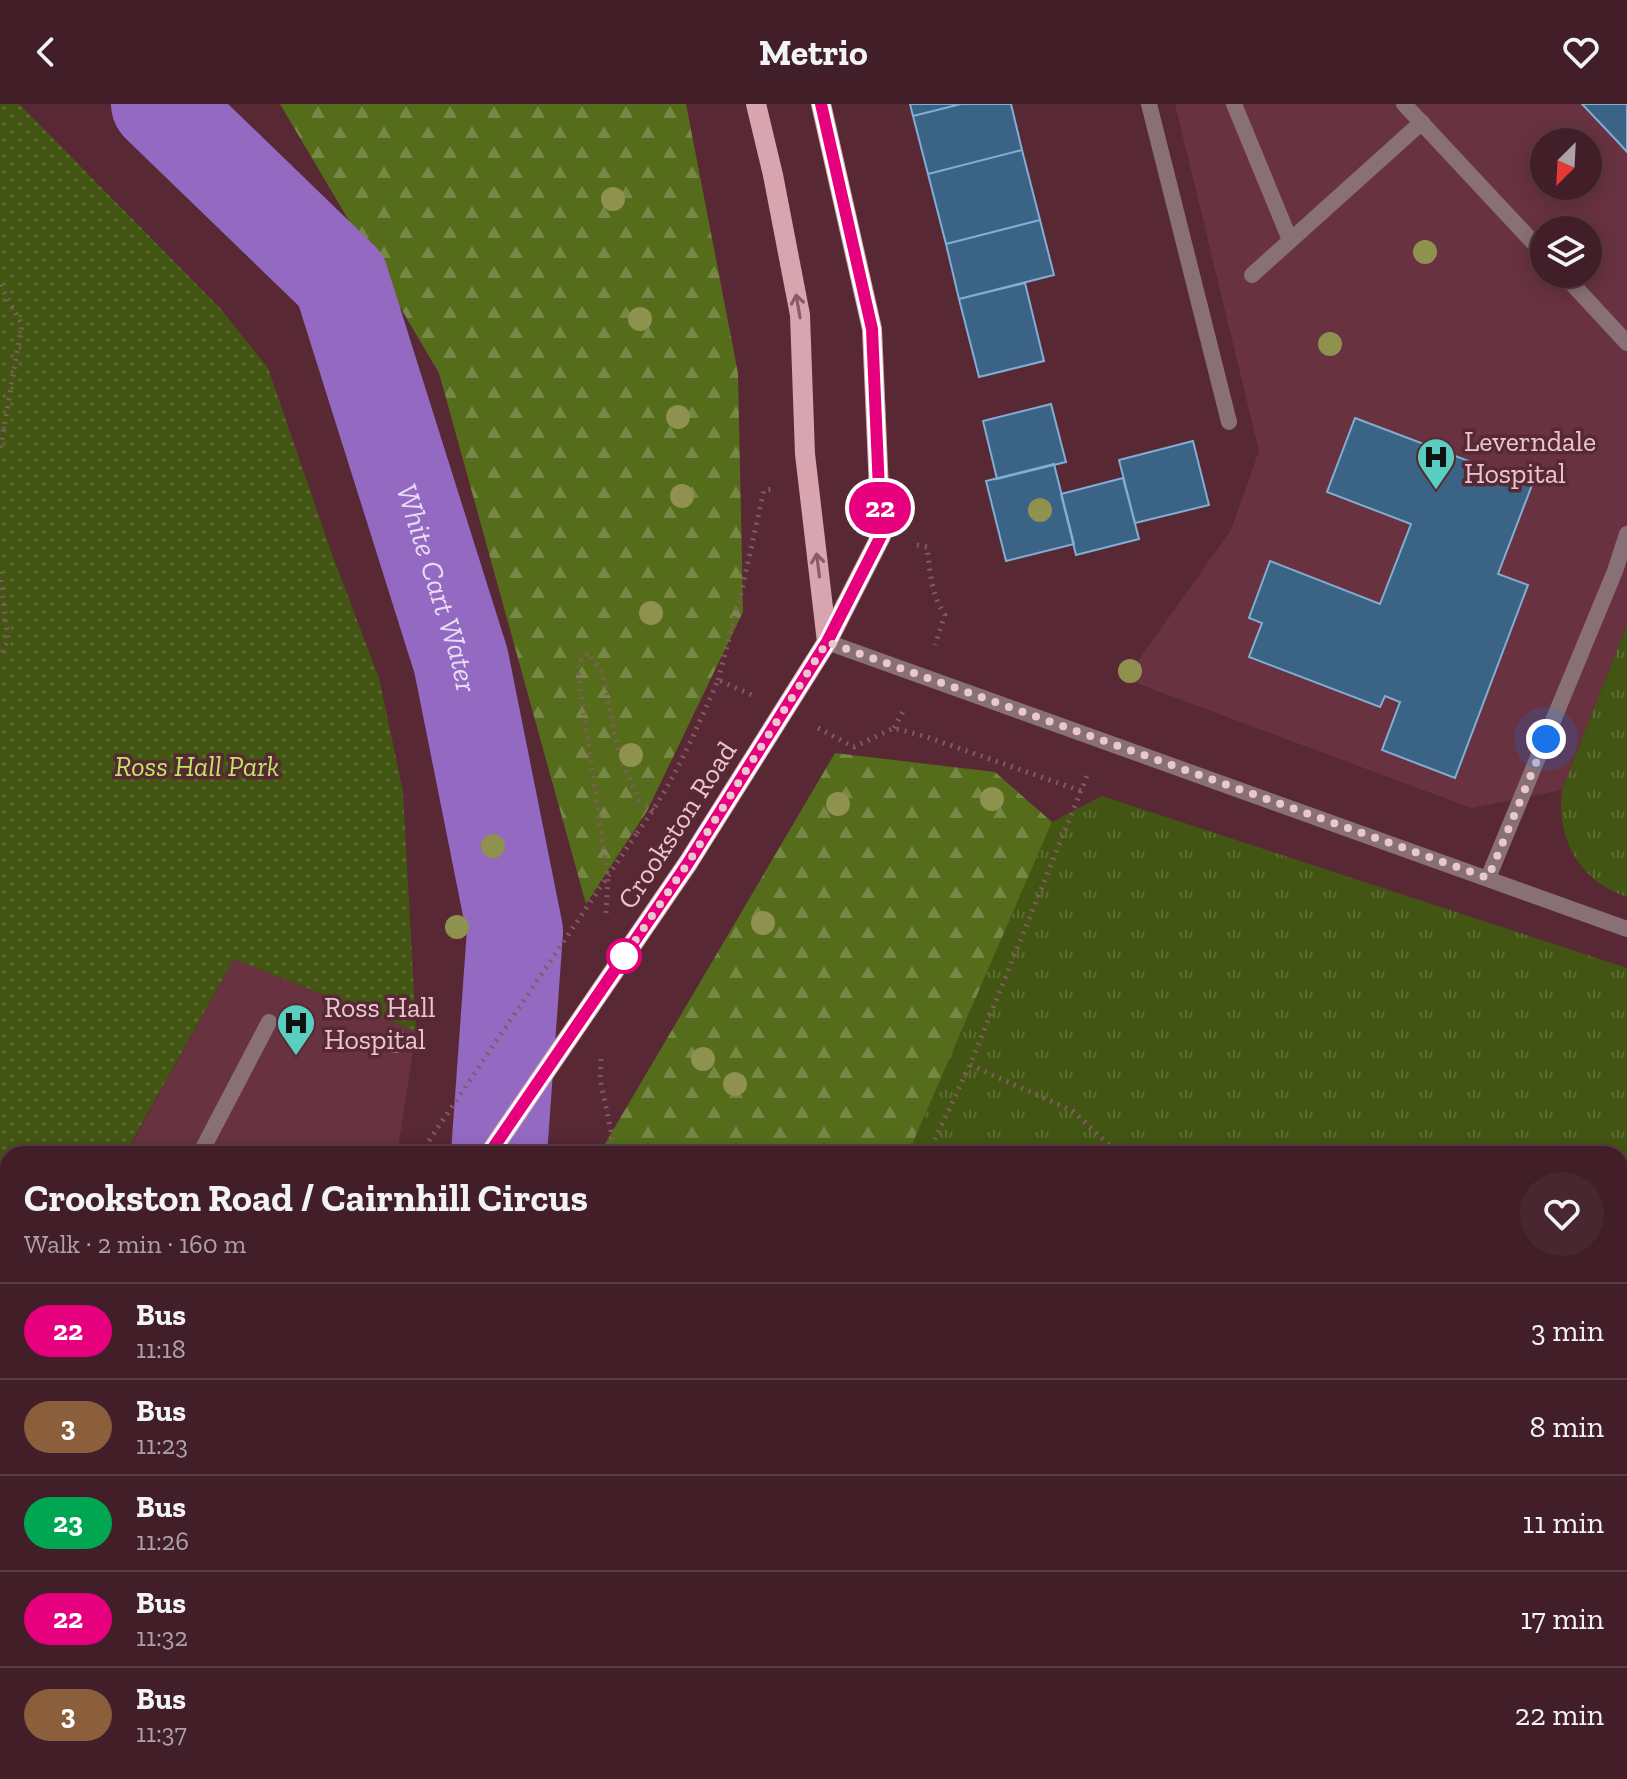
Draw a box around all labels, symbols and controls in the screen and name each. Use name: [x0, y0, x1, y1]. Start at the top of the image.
icon: back: [24, 30, 68, 74]
icon: heart: [1559, 30, 1603, 74]
text: Metrio: [759, 31, 868, 74]
north arrow: [1530, 128, 1602, 200]
map controls: [1530, 128, 1602, 288]
button: layers: [1530, 216, 1602, 288]
one-way arrow: [790, 293, 805, 319]
place label: Leverndale Hospital: [1464, 425, 1596, 490]
hospital icon: Leverndale Hospital: [1415, 436, 1457, 491]
water label: White Cart Water: [388, 480, 485, 696]
line badge: 22: [844, 482, 916, 534]
text: 22: [865, 491, 895, 524]
one-way arrow: [810, 552, 825, 579]
your location: [1526, 719, 1566, 759]
street label: Crookston Road: [611, 735, 743, 915]
park label: Ross Hall Park: [115, 750, 279, 783]
unlabelled marker: [607, 939, 641, 973]
place label: Ross Hall Hospital: [324, 991, 435, 1056]
hospital icon: Ross Hall Hospital: [275, 1002, 317, 1057]
button: heart: [1520, 1172, 1604, 1256]
text: Crookston Road / Cairnhill Circus: [24, 1175, 588, 1221]
text: Walk · 2 min · 160 m: [24, 1228, 246, 1260]
text: Bus: [136, 1297, 186, 1333]
text: 3 min: [1531, 1313, 1604, 1349]
text: 22: [53, 1314, 83, 1347]
text: 11:18: [136, 1333, 186, 1365]
text: Bus: [136, 1393, 186, 1429]
text: 8 min: [1530, 1409, 1604, 1445]
text: 3: [61, 1410, 75, 1443]
text: 11:23: [136, 1429, 188, 1461]
text: Bus: [136, 1489, 186, 1525]
text: 11 min: [1523, 1505, 1604, 1541]
text: 23: [53, 1506, 83, 1539]
text: 11:26: [136, 1525, 189, 1557]
text: Bus: [136, 1585, 186, 1621]
text: 17 min: [1521, 1601, 1604, 1637]
text: 22: [53, 1602, 83, 1635]
text: 11:32: [136, 1621, 188, 1653]
text: Bus: [136, 1681, 186, 1717]
text: 22 min: [1515, 1697, 1604, 1733]
text: 3: [61, 1698, 75, 1731]
text: 11:37: [136, 1717, 187, 1749]

